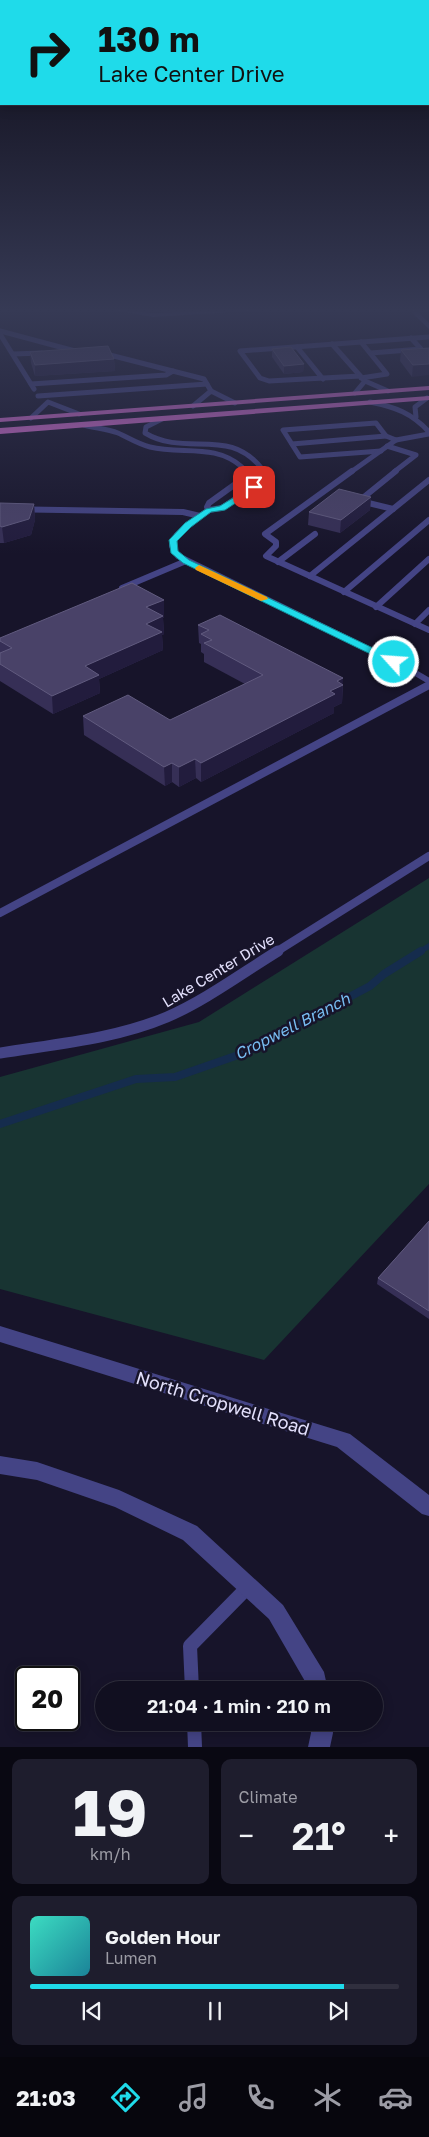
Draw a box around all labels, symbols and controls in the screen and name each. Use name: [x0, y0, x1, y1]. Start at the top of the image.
text: 130 m: [98, 18, 200, 60]
icon: right: [15, 20, 80, 85]
text: Lake Center Drive: [98, 60, 285, 87]
pin: [233, 466, 275, 508]
icon: arrive: [240, 473, 268, 501]
position arrow: [367, 635, 419, 687]
street label: Lake Center Drive: [159, 929, 277, 1010]
water label: Cropwell Branch: [231, 988, 354, 1064]
street label: North Cropwell Road: [134, 1366, 312, 1440]
speed limit sign: 20: [15, 1666, 80, 1731]
text: 21:04 · 1 min · 210 m: [147, 1694, 331, 1717]
text: 19: [73, 1772, 148, 1850]
text: Climate: [239, 1787, 298, 1807]
text: 21°: [292, 1813, 346, 1858]
text: −: [239, 1819, 254, 1852]
text: +: [384, 1819, 399, 1852]
text: km/h: [90, 1844, 131, 1864]
text: Golden Hour: [105, 1925, 220, 1948]
text: Lumen: [105, 1948, 157, 1968]
icon: previous: [78, 1997, 106, 2025]
icon: pause: [201, 1997, 229, 2025]
icon: next: [324, 1997, 352, 2025]
icon: directions: [108, 2080, 143, 2115]
icon: music: [176, 2080, 211, 2115]
icon: phone: [243, 2080, 278, 2115]
icon: climate: [310, 2080, 345, 2115]
icon: car: [378, 2080, 413, 2115]
text: 21:03: [16, 2084, 76, 2111]

